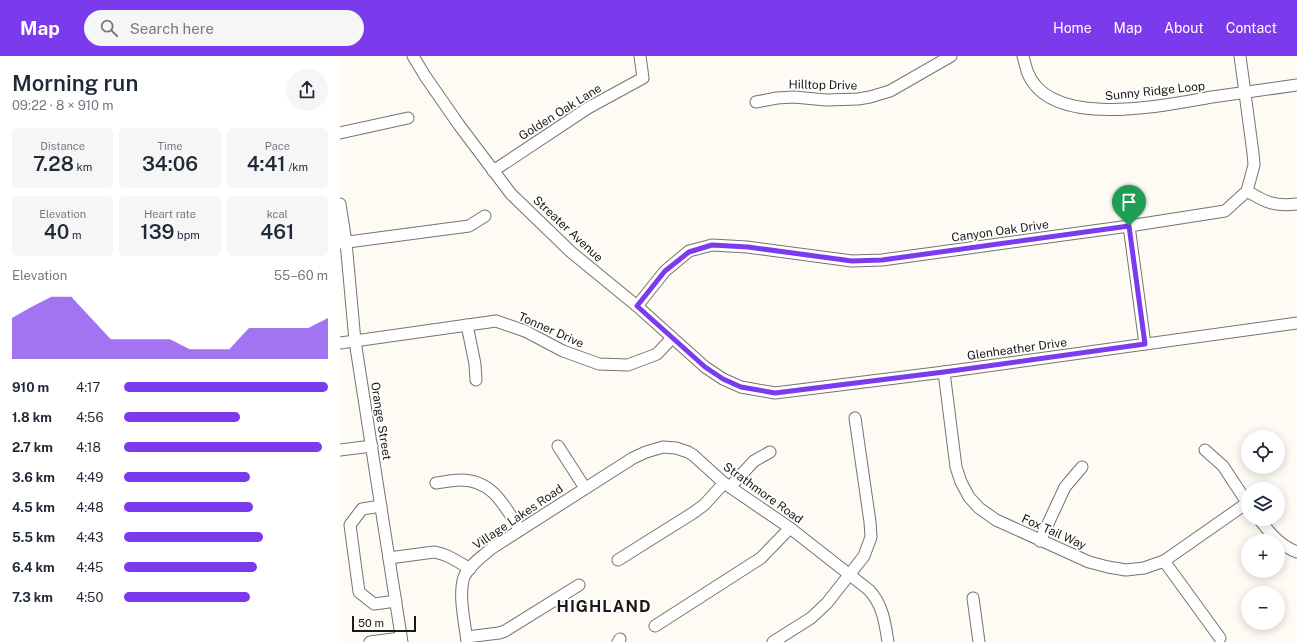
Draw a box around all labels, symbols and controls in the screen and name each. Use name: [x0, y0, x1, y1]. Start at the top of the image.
search box: [84, 10, 364, 46]
text: Map: [20, 17, 60, 39]
icon: search: [98, 17, 120, 39]
text: Search here: [130, 20, 214, 37]
text: Home: [1053, 20, 1092, 36]
text: Map: [1114, 20, 1142, 36]
text: About: [1164, 20, 1204, 36]
text: Contact: [1226, 20, 1277, 36]
button: share: [286, 69, 328, 111]
text: Morning run: [12, 70, 138, 96]
street label: Hilltop Drive: [788, 77, 858, 93]
street label: Sunny Ridge Loop: [1104, 79, 1206, 103]
street label: Golden Oak Lane: [516, 81, 604, 143]
text: 09:22 · 8 × 910 m: [12, 98, 113, 113]
text: Distance: [40, 140, 85, 152]
text: Time: [157, 140, 183, 152]
text: Pace: [265, 140, 290, 152]
text: 7.28: [33, 152, 74, 176]
text: 34:06: [142, 152, 198, 176]
text: 4:41: [247, 152, 286, 176]
text: km: [74, 161, 92, 173]
text: /km: [286, 161, 308, 173]
pin: [1112, 185, 1146, 226]
icon: arrive: [1118, 191, 1140, 213]
street label: Streater Avenue: [530, 193, 606, 265]
text: Elevation: [39, 208, 86, 220]
text: Heart rate: [144, 208, 196, 220]
text: kcal: [267, 208, 288, 220]
street label: Canyon Oak Drive: [950, 217, 1050, 245]
text: 40: [44, 220, 69, 244]
text: 139: [140, 220, 174, 244]
text: 461: [260, 220, 294, 244]
text: m: [69, 229, 82, 241]
text: bpm: [174, 229, 200, 241]
text: Elevation: [12, 268, 67, 283]
text: 55–60 m: [274, 268, 328, 283]
street label: Tonner Drive: [516, 309, 586, 351]
street label: Glenheather Drive: [966, 335, 1068, 363]
text: 910 m: [12, 380, 49, 395]
text: 4:17: [76, 380, 100, 395]
street label: Orange Street: [368, 381, 394, 461]
text: 1.8 km: [12, 410, 52, 425]
text: 4:56: [76, 410, 104, 425]
map controls: [1241, 430, 1285, 630]
button: locate: [1241, 430, 1285, 474]
text: 2.7 km: [12, 440, 53, 455]
text: 4:18: [76, 440, 101, 455]
street label: Strathmore Road: [721, 459, 805, 527]
text: 3.6 km: [12, 470, 55, 485]
text: 4:49: [76, 470, 103, 485]
street label: Village Lakes Road: [470, 482, 566, 552]
button: layers: [1241, 482, 1285, 526]
text: 4.5 km: [12, 500, 55, 515]
text: 4:48: [76, 500, 104, 515]
street label: Fox Tail Way: [1020, 512, 1089, 553]
text: 5.5 km: [12, 530, 55, 545]
text: 4:43: [76, 530, 103, 545]
button: +: [1241, 534, 1285, 578]
text: 6.4 km: [12, 560, 55, 575]
text: 4:45: [76, 560, 103, 575]
button: −: [1241, 586, 1285, 630]
text: 7.3 km: [12, 590, 53, 605]
text: 4:50: [76, 590, 103, 605]
district label: HIGHLAND: [557, 597, 651, 616]
scale bar: [352, 614, 416, 633]
text: 50 m: [358, 617, 384, 629]

